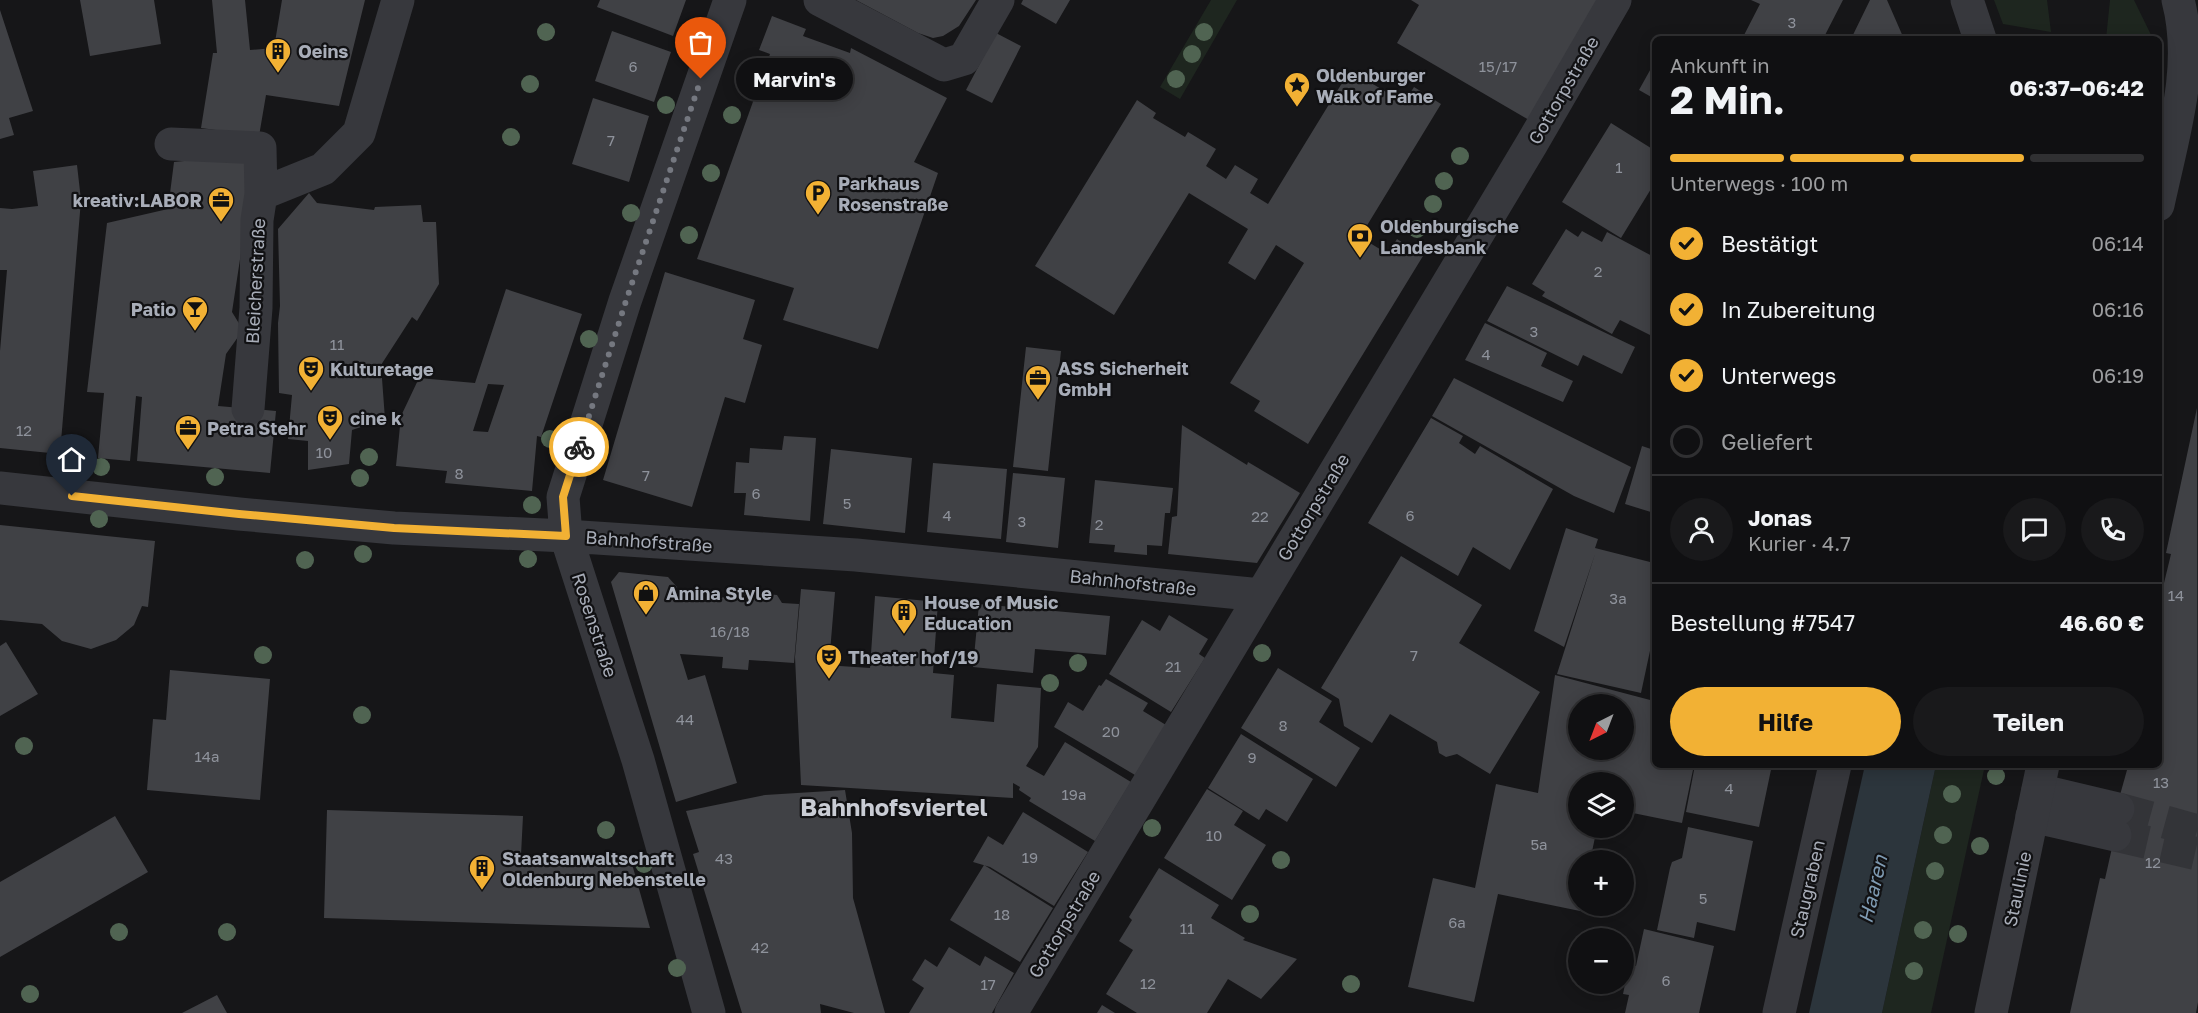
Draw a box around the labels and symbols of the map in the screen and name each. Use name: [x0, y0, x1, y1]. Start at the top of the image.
house number: 3: [1788, 13, 1796, 31]
pin: [675, 17, 726, 79]
street label: Gottorpstraße: [1523, 32, 1603, 148]
building icon: Oeins: [263, 36, 293, 74]
place label: Oeins: [298, 40, 348, 62]
house number: 6: [628, 57, 638, 75]
house number: 15/17: [1479, 57, 1517, 75]
callout: Marvin's: [737, 58, 854, 100]
place label: Oldenburger Walk of Fame: [1316, 64, 1434, 107]
place icon: Oldenburger Walk of Fame: [1282, 70, 1312, 108]
house number: 7: [607, 131, 615, 149]
house number: 1: [1615, 158, 1623, 176]
place label: Parkhaus Rosenstraße: [838, 172, 949, 215]
parking icon: Parkhaus Rosenstraße: [803, 178, 833, 216]
office icon: kreativ:LABOR: [206, 185, 236, 223]
place label: kreativ:LABOR: [73, 189, 202, 211]
place label: Oldenburgische Landesbank: [1380, 215, 1519, 258]
street label: Bleicherstraße: [241, 218, 269, 344]
bank icon: Oldenburgische Landesbank: [1345, 221, 1375, 259]
house number: 2: [1594, 262, 1602, 280]
bar icon: Patio: [180, 294, 210, 332]
place label: Patio: [131, 298, 176, 320]
house number: 3: [1530, 322, 1538, 340]
house number: 11: [330, 335, 344, 353]
house number: 4: [1481, 345, 1491, 363]
theatre icon: Kulturetage: [296, 354, 326, 392]
place label: ASS Sicherheit GmbH: [1058, 357, 1189, 400]
place label: Kulturetage: [330, 358, 434, 380]
office icon: ASS Sicherheit GmbH: [1023, 363, 1053, 401]
theatre icon: cine k: [315, 403, 345, 441]
place label: cine k: [350, 407, 402, 429]
office icon: Petra Stehr: [173, 413, 203, 451]
place label: Petra Stehr: [207, 417, 306, 439]
courier: [549, 417, 609, 477]
house number: 12: [16, 421, 32, 439]
pin: [46, 434, 97, 496]
house number: 10: [316, 443, 332, 461]
street label: Gottorpstraße: [1272, 449, 1354, 565]
house number: 8: [454, 464, 464, 482]
house number: 7: [642, 466, 650, 484]
house number: 6: [751, 484, 761, 502]
house number: 5: [843, 494, 851, 512]
house number: 4: [942, 506, 952, 524]
house number: 6: [1405, 506, 1415, 524]
house number: 22: [1251, 507, 1269, 525]
house number: 3: [1018, 512, 1026, 530]
house number: 2: [1095, 515, 1103, 533]
street label: Bahnhofstraße: [585, 526, 713, 556]
street label: Bahnhofstraße: [1069, 564, 1197, 600]
street label: Rosenstraße: [568, 570, 622, 680]
shop icon: Amina Style: [631, 578, 661, 616]
place label: Amina Style: [666, 582, 772, 604]
house number: 14: [2168, 586, 2184, 604]
house number: 3a: [1609, 589, 1627, 607]
place label: House of Music Education: [924, 591, 1058, 634]
building icon: House of Music Education: [889, 597, 919, 635]
house number: 16/18: [710, 622, 750, 640]
theatre icon: Theater hof/19: [814, 642, 844, 680]
place label: Theater hof/19: [848, 646, 979, 668]
house number: 7: [1410, 646, 1418, 664]
house number: 21: [1165, 657, 1181, 675]
north arrow: [1568, 694, 1634, 760]
house number: 44: [676, 710, 694, 728]
house number: 8: [1278, 716, 1288, 734]
house number: 20: [1102, 722, 1120, 740]
house number: 14a: [195, 747, 219, 765]
house number: 9: [1247, 748, 1257, 766]
house number: 13: [2153, 773, 2169, 791]
house number: 4: [1724, 779, 1734, 797]
house number: 19a: [1062, 785, 1086, 803]
district label: Bahnhofsviertel: [800, 792, 988, 821]
house number: 10: [1206, 826, 1222, 844]
house number: 5a: [1530, 835, 1548, 853]
street label: Staugraben: [1785, 838, 1829, 940]
place label: Staatsanwaltschaft Oldenburg Nebenstelle: [502, 847, 706, 890]
house number: 19: [1022, 848, 1038, 866]
house number: 43: [715, 849, 733, 867]
street label: Staulinie: [1998, 849, 2036, 929]
water label: Haaren: [1853, 852, 1892, 925]
building icon: Staatsanwaltschaft Oldenburg Nebenstelle: [467, 853, 497, 891]
house number: 12: [2145, 853, 2161, 871]
street label: Gottorpstraße: [1023, 866, 1105, 982]
house number: 5: [1699, 889, 1707, 907]
house number: 18: [994, 905, 1010, 923]
house number: 6a: [1448, 913, 1466, 931]
house number: 11: [1180, 919, 1194, 937]
house number: 42: [751, 938, 769, 956]
house number: 6: [1661, 971, 1671, 989]
house number: 12: [1140, 974, 1156, 992]
house number: 17: [980, 975, 996, 993]

